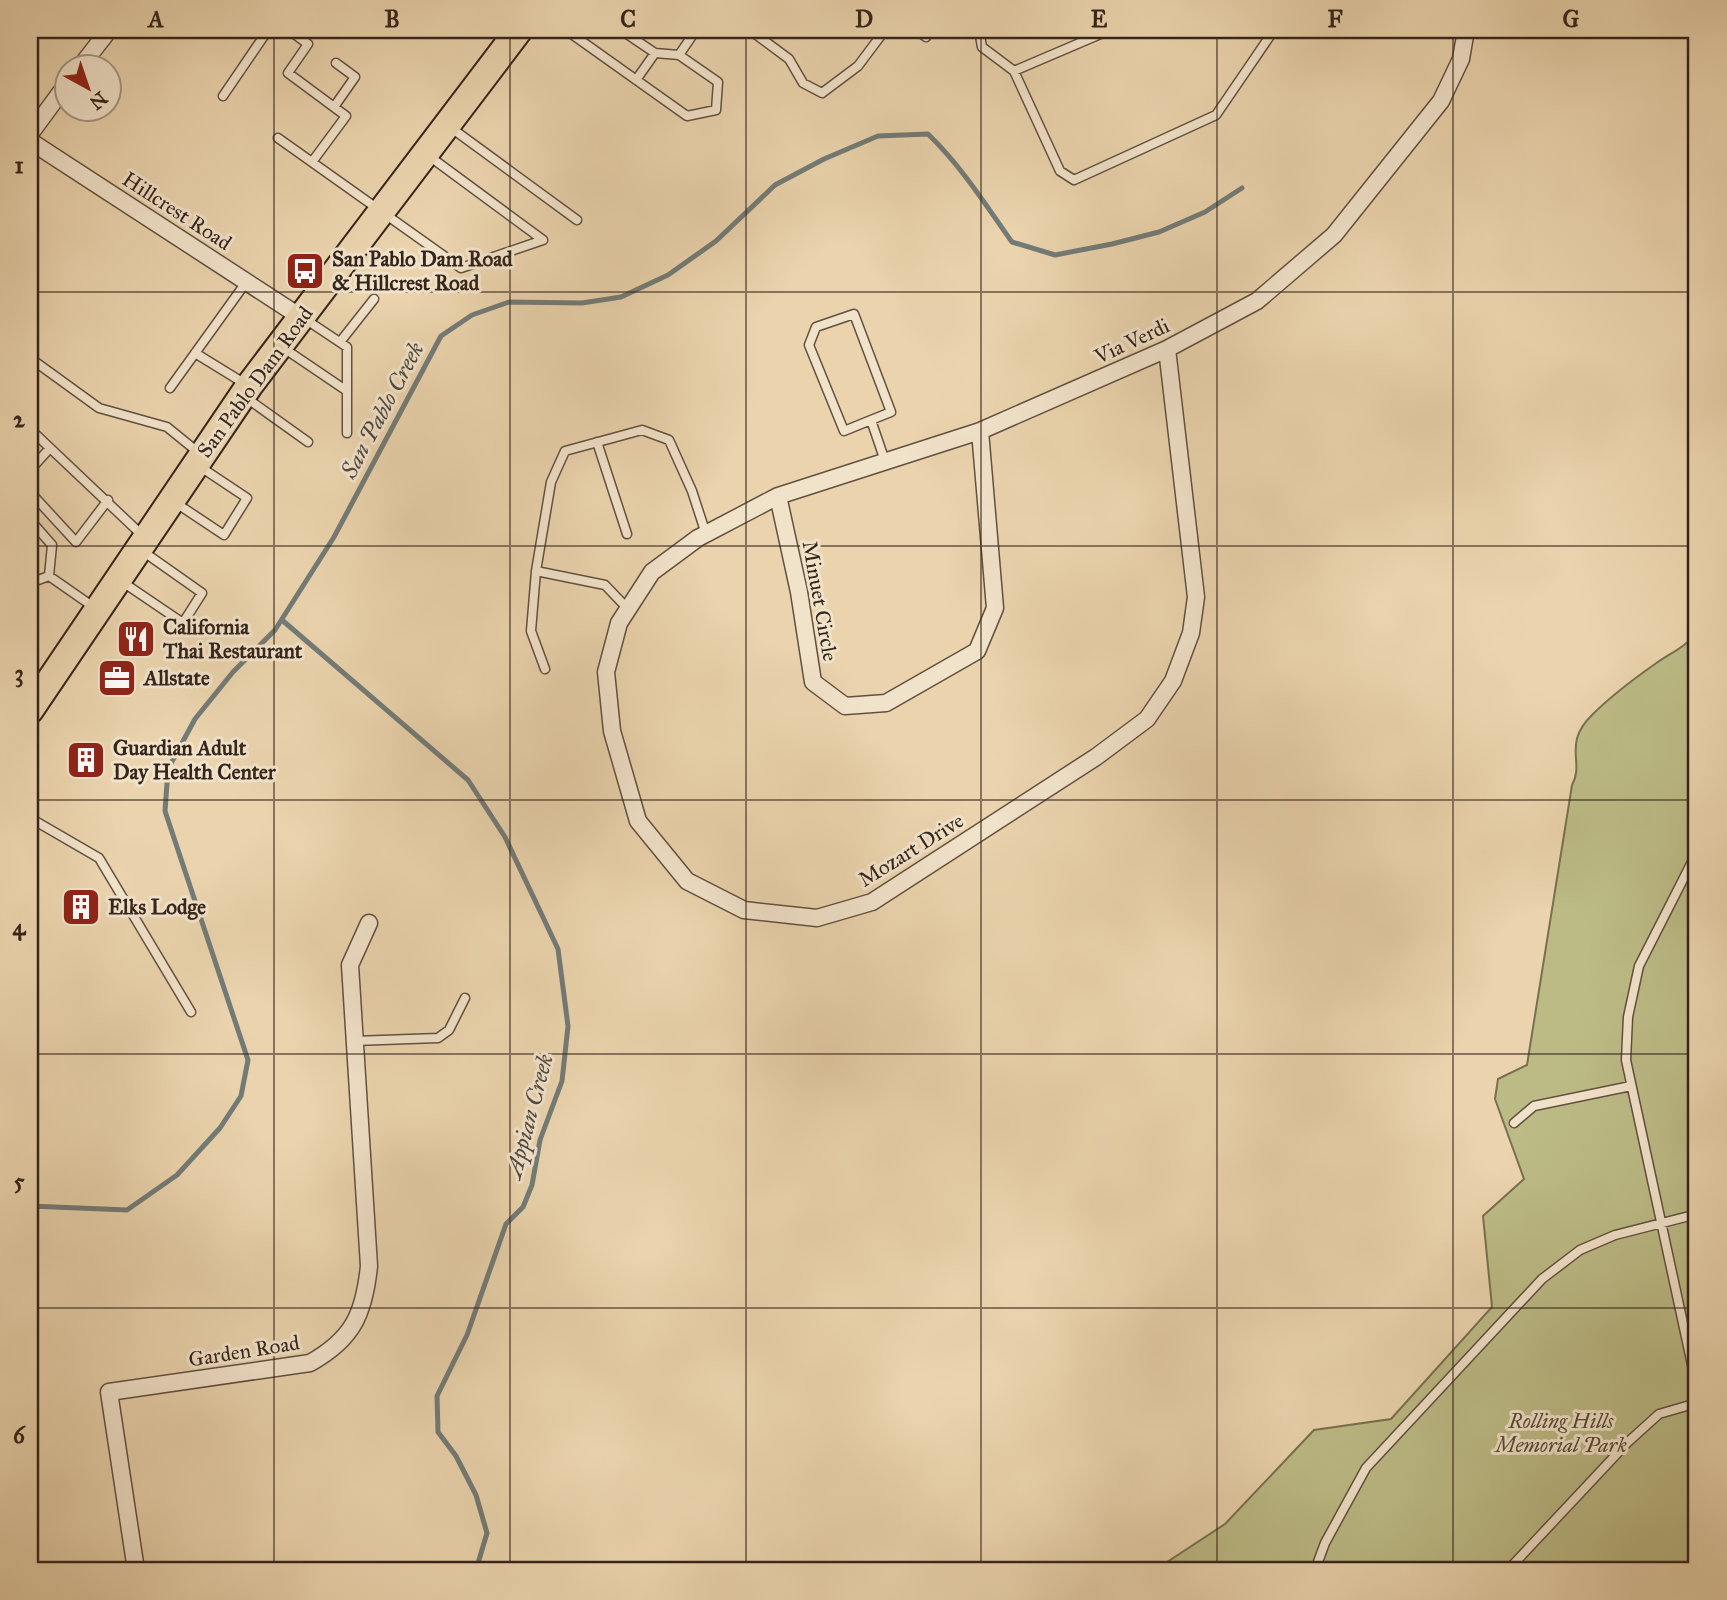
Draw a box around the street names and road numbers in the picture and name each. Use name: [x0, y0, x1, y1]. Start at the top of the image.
street label: Hillcrest Road: [118, 166, 237, 256]
street label: San Pablo Dam Road: [191, 301, 319, 463]
street label: Via Verdi: [1089, 312, 1174, 370]
street label: Minuet Circle: [797, 539, 843, 663]
street label: Mozart Drive: [854, 807, 969, 893]
street label: Garden Road: [187, 1329, 302, 1373]

